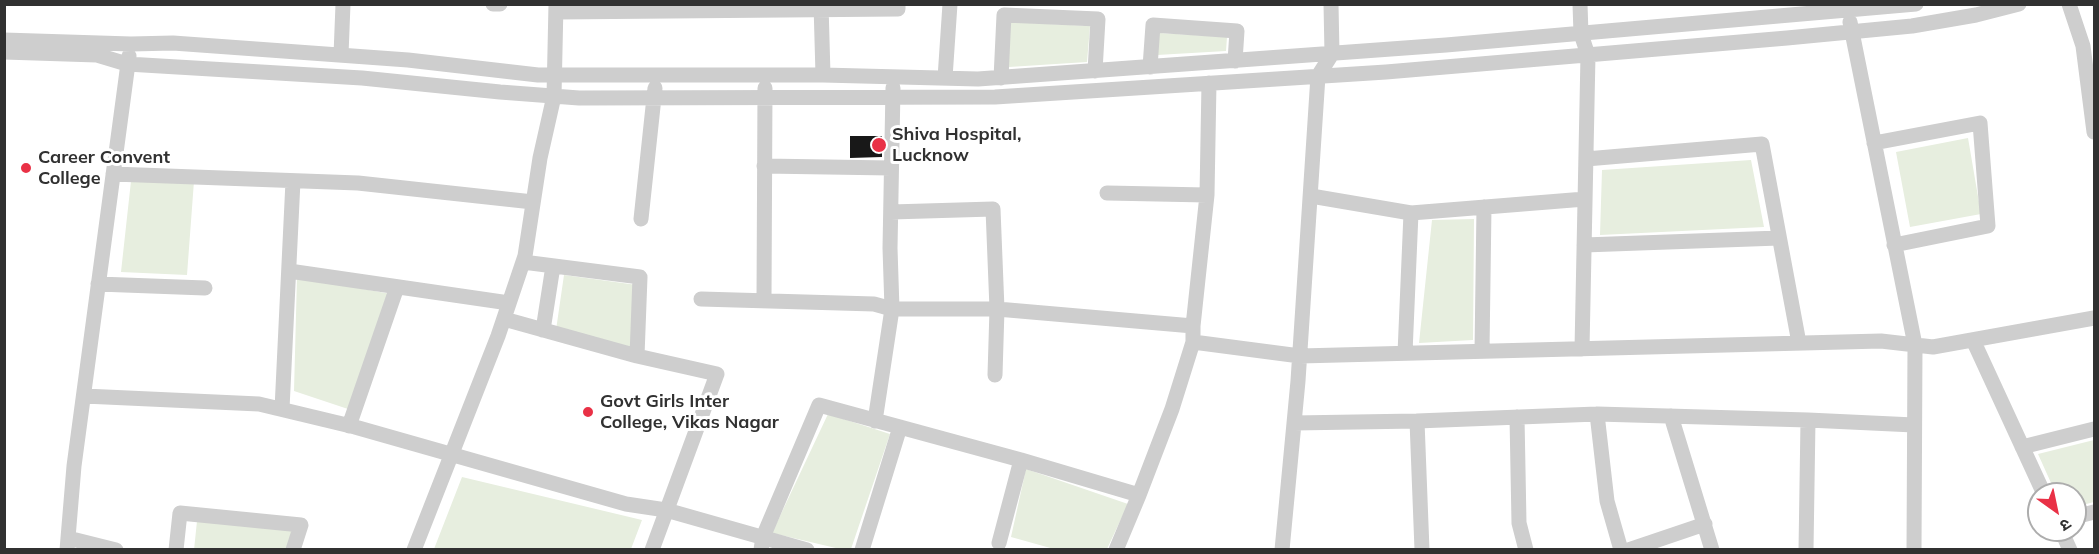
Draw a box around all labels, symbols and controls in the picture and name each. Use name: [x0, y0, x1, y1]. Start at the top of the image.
place label: Shiva Hospital, Lucknow: [892, 124, 1021, 166]
marker: Shiva Hospital, Lucknow: [870, 136, 888, 154]
place label: Career Convent College: [38, 147, 170, 190]
marker: Career Convent College: [19, 161, 33, 175]
place label: Govt Girls Inter College, Vikas Nagar: [600, 391, 779, 434]
marker: Govt Girls Inter College, Vikas Nagar: [581, 405, 595, 419]
north arrow: [2027, 482, 2087, 542]
text: उ: [2056, 514, 2075, 536]

